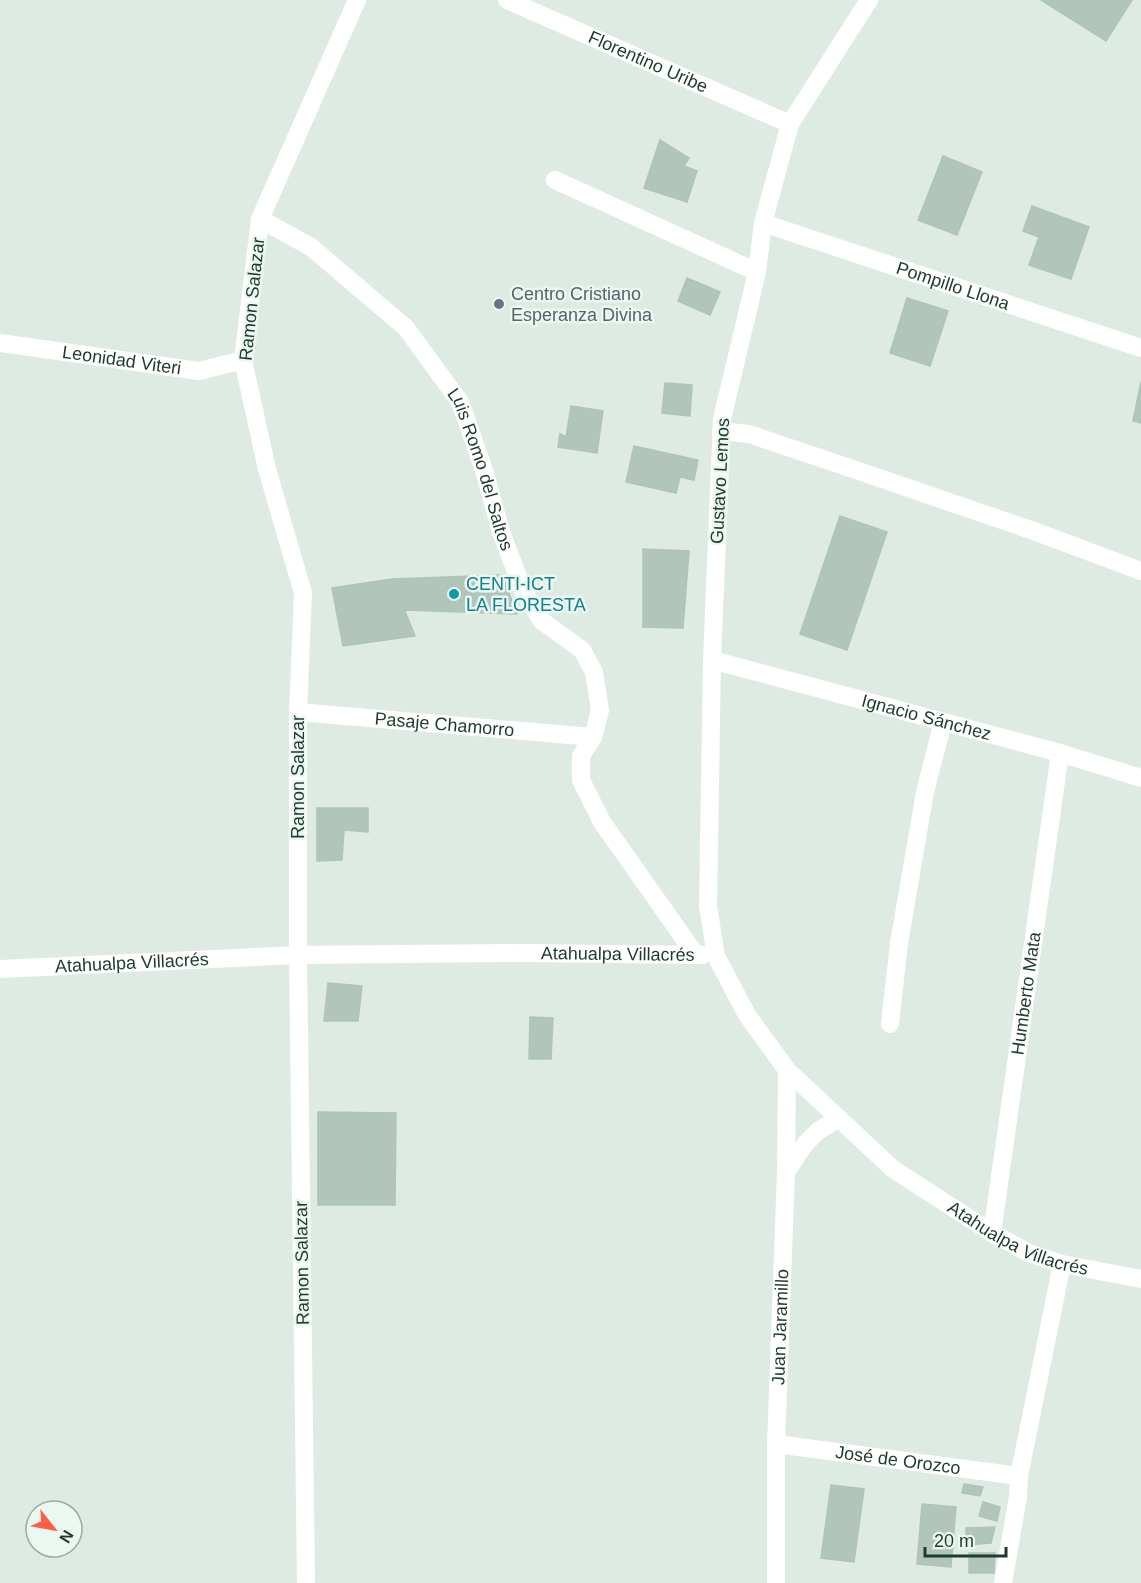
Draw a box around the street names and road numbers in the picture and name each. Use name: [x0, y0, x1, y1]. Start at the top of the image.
street label: Florentino Uribe: [585, 27, 711, 97]
street label: Ramon Salazar: [236, 236, 268, 362]
street label: Pompillo Llona: [894, 258, 1013, 314]
street label: Leonidad Viteri: [61, 342, 183, 378]
street label: Luis Romo del Saltos: [443, 384, 517, 553]
street label: Gustavo Lemos: [707, 418, 733, 544]
street label: Ignacio Sánchez: [860, 690, 993, 744]
street label: Pasaje Chamorro: [374, 709, 515, 740]
street label: Ramon Salazar: [288, 715, 308, 839]
street label: Humberto Mata: [1007, 930, 1045, 1056]
street label: Atahualpa Villacrés: [541, 943, 695, 965]
street label: Atahualpa Villacrés: [55, 949, 209, 976]
street label: Atahualpa Villacrés: [944, 1197, 1090, 1279]
street label: Ramon Salazar: [291, 1201, 313, 1325]
street label: Juan Jaramillo: [768, 1269, 792, 1385]
street label: José de Orozco: [834, 1442, 962, 1478]

